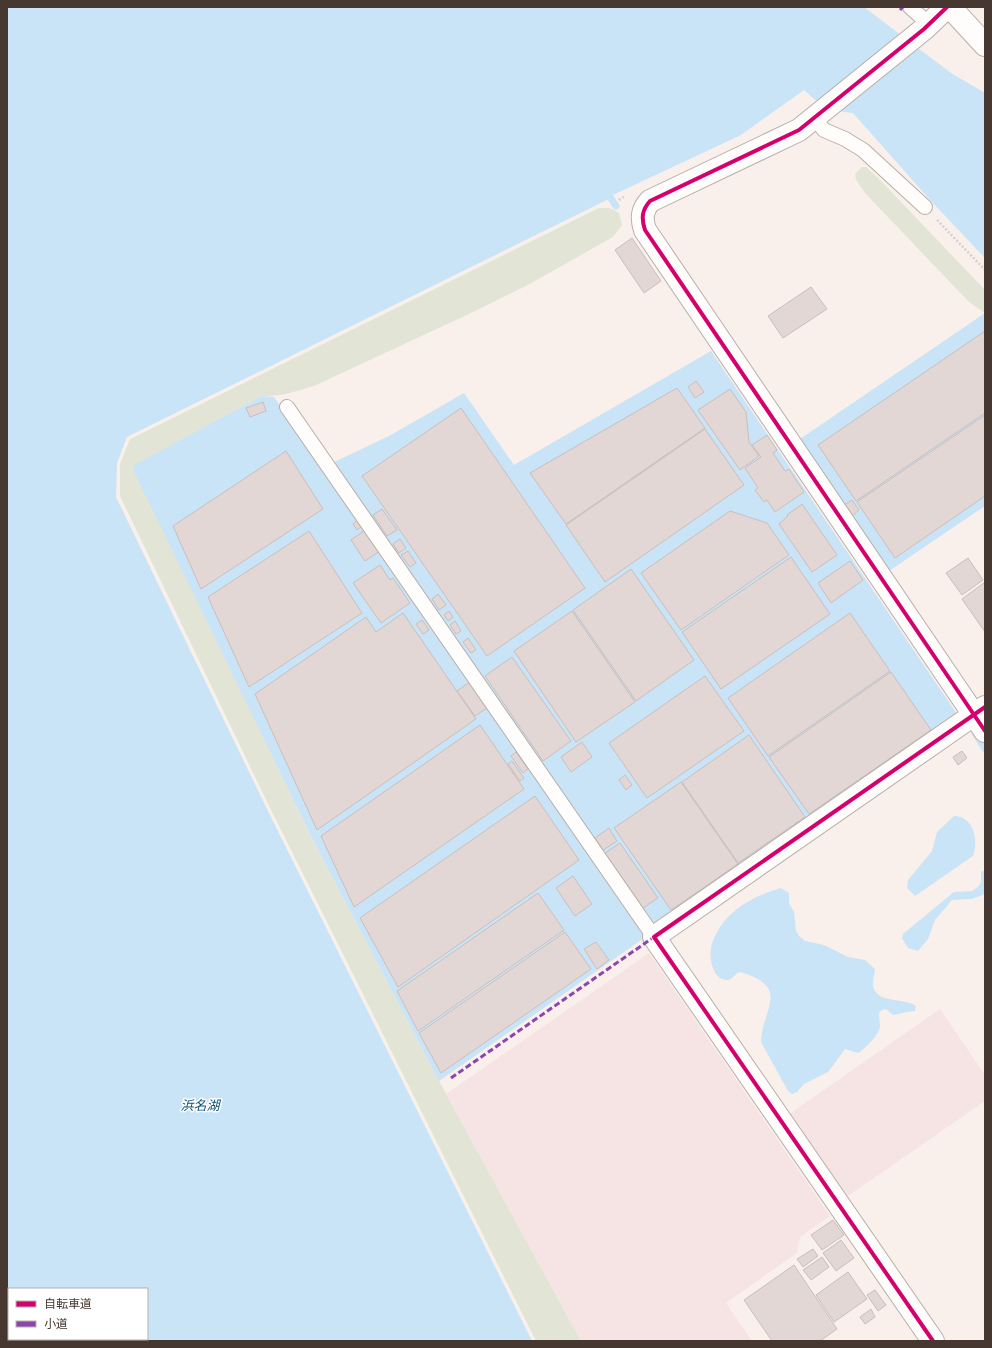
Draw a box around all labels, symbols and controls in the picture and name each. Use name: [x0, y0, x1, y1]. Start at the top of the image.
water label: 浜名湖: [180, 1097, 221, 1113]
legend: [8, 1288, 148, 1340]
text: 自転車道: [44, 1296, 92, 1311]
text: 小道: [44, 1316, 68, 1331]

